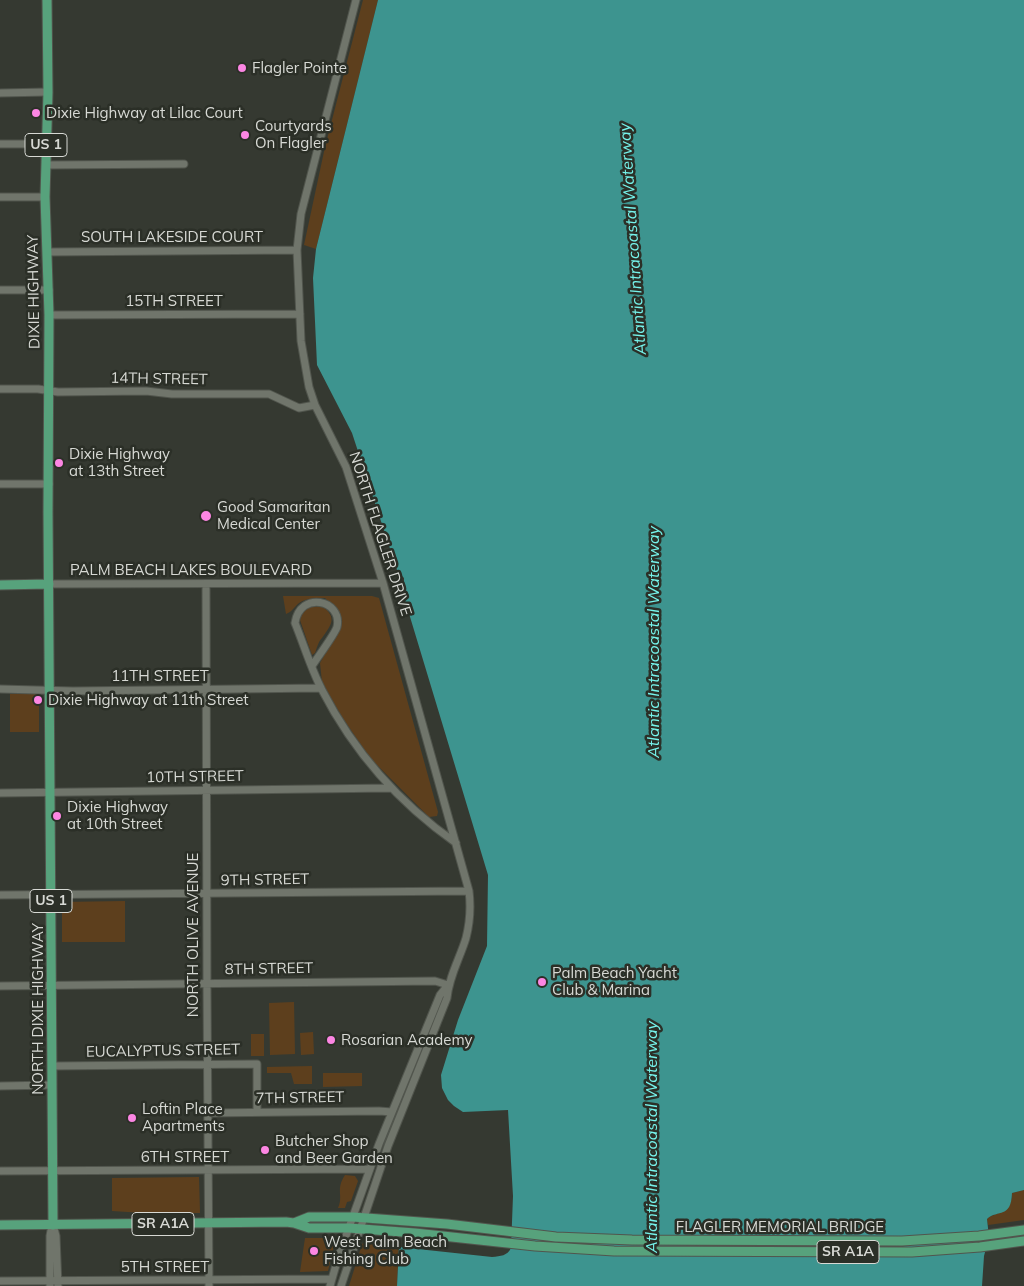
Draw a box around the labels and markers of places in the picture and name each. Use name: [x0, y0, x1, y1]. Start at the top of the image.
place label: Flagler Pointe: [252, 59, 347, 77]
marker: Flagler Pointe: [236, 62, 248, 74]
place label: Dixie Highway at Lilac Court: [46, 104, 243, 122]
marker: Dixie Highway at Lilac Court: [30, 107, 42, 119]
place label: Courtyards On Flagler: [255, 117, 332, 152]
marker: Courtyards On Flagler: [239, 129, 251, 141]
place label: Dixie Highway at 13th Street: [69, 445, 170, 480]
marker: Dixie Highway at 13th Street: [53, 457, 65, 469]
place label: Good Samaritan Medical Center: [217, 498, 331, 533]
marker: Good Samaritan Medical Center: [199, 509, 213, 523]
place label: Dixie Highway at 11th Street: [48, 691, 249, 709]
marker: Dixie Highway at 11th Street: [32, 694, 44, 706]
place label: Dixie Highway at 10th Street: [67, 798, 168, 833]
marker: Dixie Highway at 10th Street: [51, 810, 63, 822]
place label: Palm Beach Yacht Club & Marina: [552, 964, 677, 999]
marker: Palm Beach Yacht Club & Marina: [536, 976, 548, 988]
place label: Rosarian Academy: [341, 1031, 472, 1049]
marker: Rosarian Academy: [325, 1034, 337, 1046]
place label: Loftin Place Apartments: [142, 1100, 225, 1135]
marker: Loftin Place Apartments: [126, 1112, 138, 1124]
place label: Butcher Shop and Beer Garden: [275, 1132, 393, 1167]
marker: Butcher Shop and Beer Garden: [259, 1144, 271, 1156]
place label: West Palm Beach Fishing Club: [324, 1233, 447, 1268]
marker: West Palm Beach Fishing Club: [308, 1245, 320, 1257]

